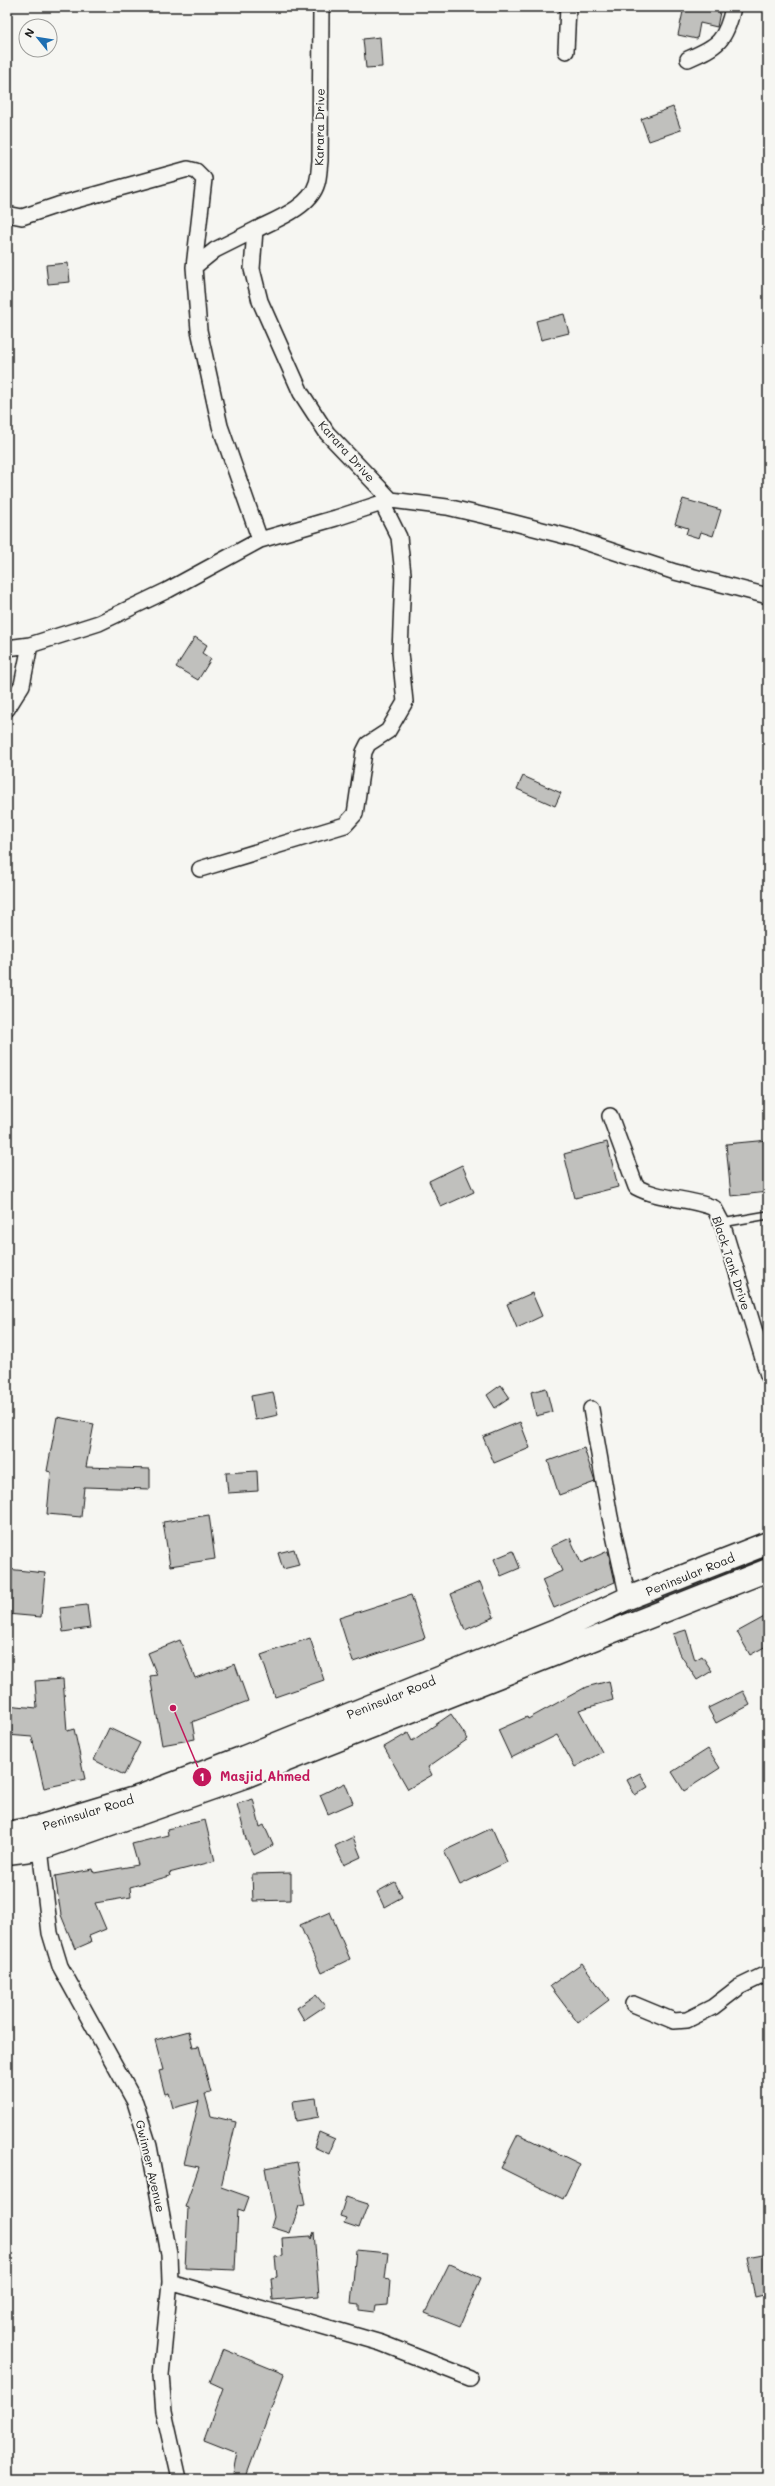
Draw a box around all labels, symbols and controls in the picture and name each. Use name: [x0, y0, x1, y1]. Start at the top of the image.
north arrow: [18, 18, 58, 58]
text: N: [20, 25, 37, 40]
street label: Karara Drive: [310, 88, 328, 166]
street label: Karara Drive: [315, 417, 379, 485]
street label: Black Tank Drive: [709, 1214, 755, 1312]
street label: Peninsular Road: [643, 1549, 737, 1599]
street label: Peninsular Road: [344, 1672, 438, 1722]
callout: Masjid Ahmed: [192, 1764, 318, 1789]
text: Masjid Ahmed: [220, 1767, 310, 1784]
text: 1: [199, 1768, 205, 1784]
street label: Peninsular Road: [41, 1790, 136, 1833]
street label: Gwinner Avenue: [133, 2118, 169, 2214]

